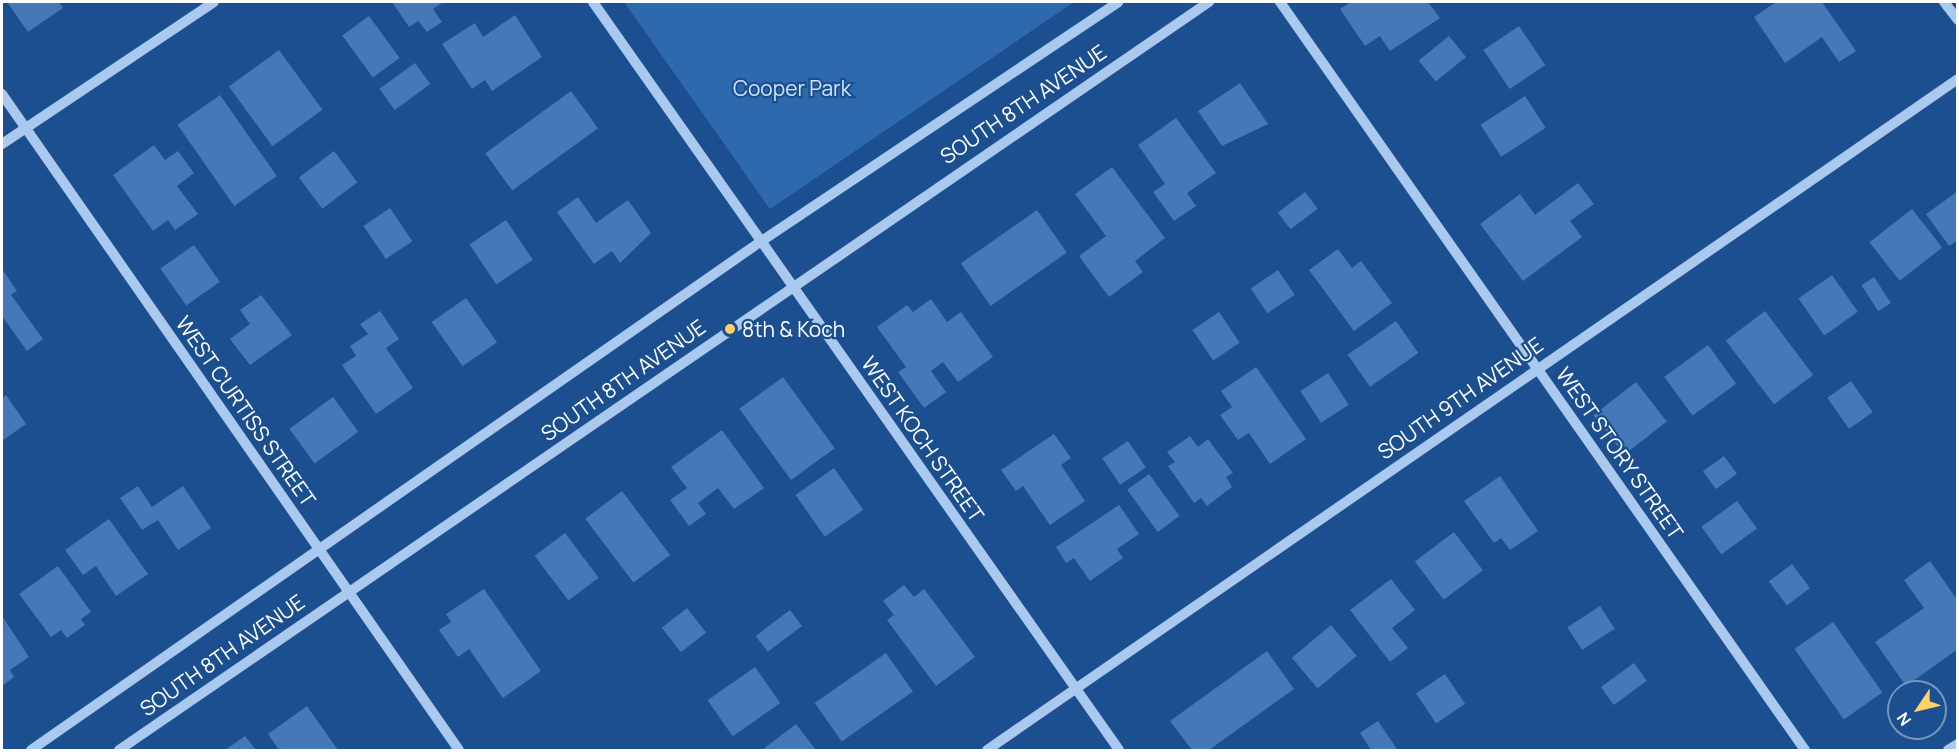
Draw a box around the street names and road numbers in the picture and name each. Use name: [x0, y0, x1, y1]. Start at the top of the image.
street label: SOUTH 8TH AVENUE: [935, 39, 1111, 169]
street label: WEST CURTISS STREET: [171, 311, 321, 511]
street label: SOUTH 8TH AVENUE: [536, 314, 710, 446]
street label: SOUTH 9TH AVENUE: [1373, 332, 1547, 464]
street label: WEST KOCH STREET: [856, 351, 990, 527]
street label: WEST STORY STREET: [1551, 362, 1689, 544]
street label: SOUTH 8TH AVENUE: [135, 589, 309, 721]

